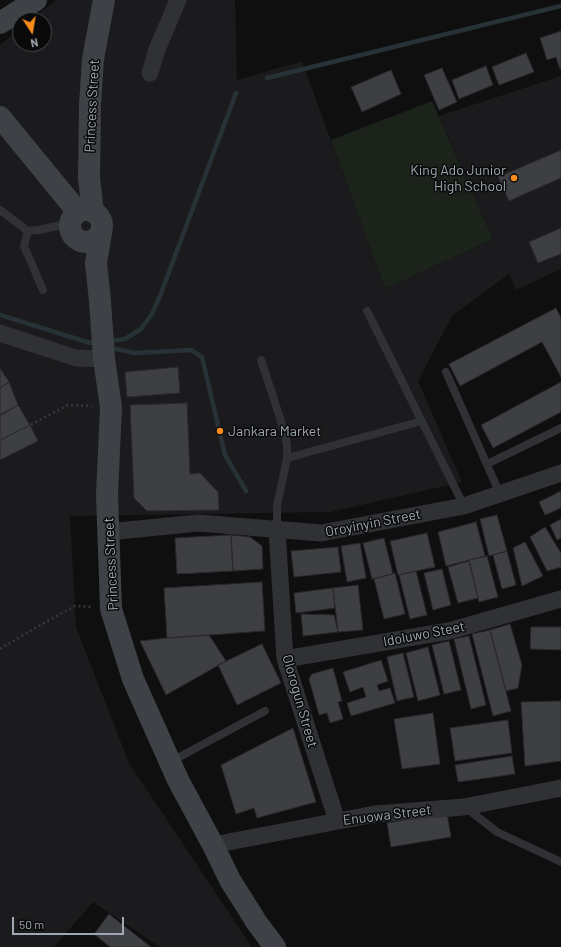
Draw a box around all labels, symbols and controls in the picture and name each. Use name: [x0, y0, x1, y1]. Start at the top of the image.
north arrow: [12, 12, 52, 52]
text: N: [29, 36, 39, 50]
street label: Princess Street: [81, 59, 103, 153]
place label: King Ado Junior High School: [410, 162, 506, 194]
marker: King Ado Junior High School: [509, 173, 519, 183]
place label: Jankara Market: [228, 423, 321, 439]
marker: Jankara Market: [215, 426, 225, 436]
street label: Oroyinyin Street: [324, 505, 422, 541]
street label: Princess Street: [100, 517, 122, 611]
street label: Idoluwo Steet: [382, 618, 466, 650]
street label: Olorogun Street: [279, 653, 321, 749]
street label: Enuowa Street: [342, 801, 432, 829]
scale bar: [14, 909, 126, 935]
text: 50 m: [19, 917, 44, 931]

